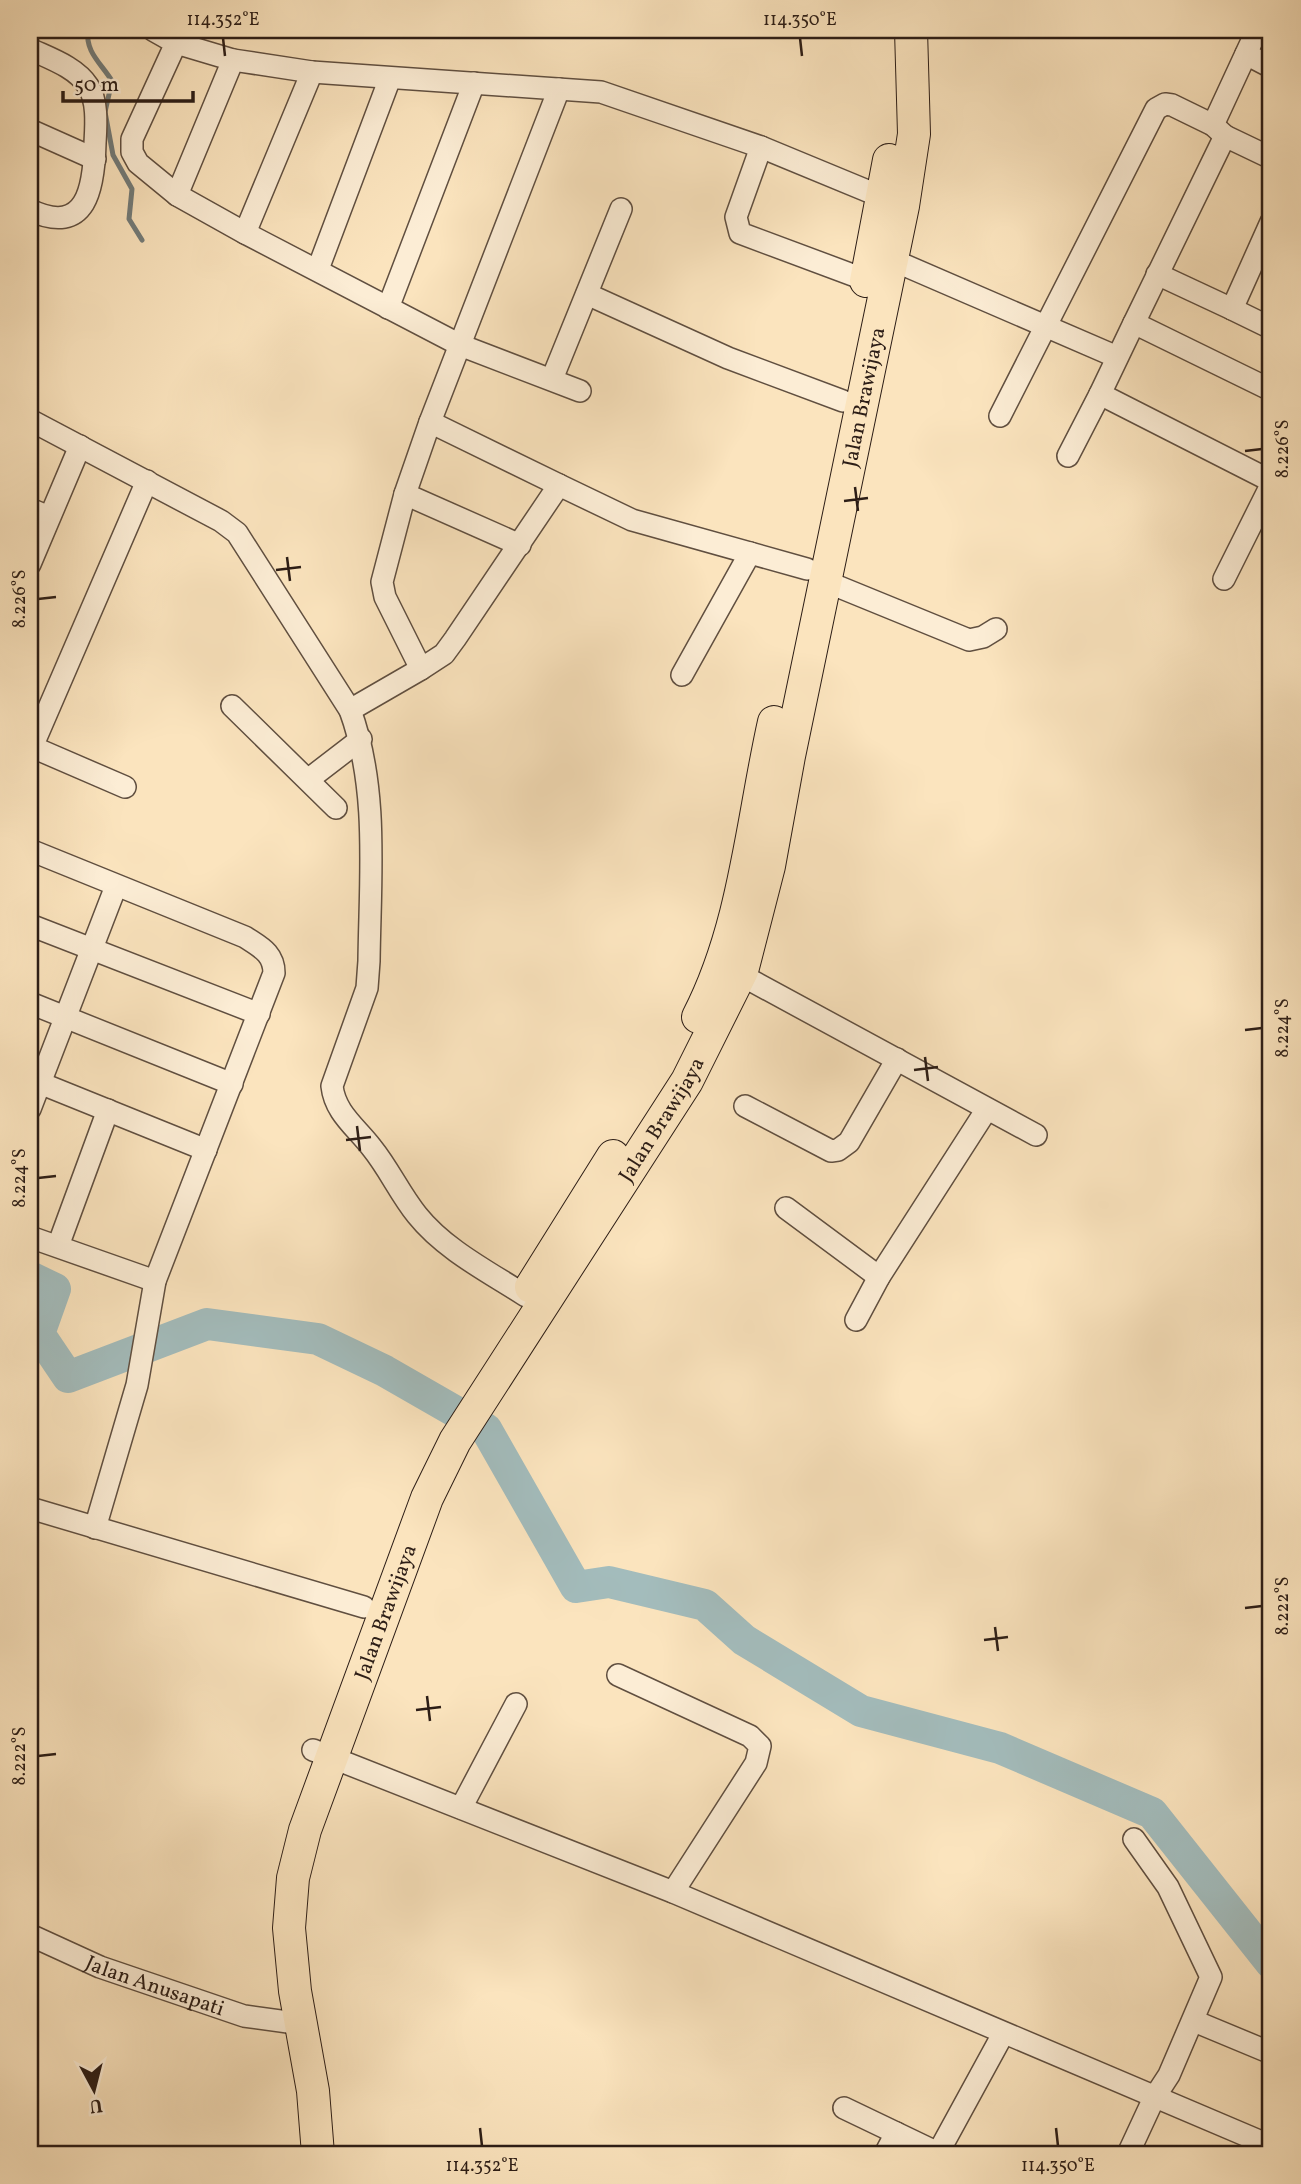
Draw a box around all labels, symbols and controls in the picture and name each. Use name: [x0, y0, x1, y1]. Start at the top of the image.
text: 114.352°E: [187, 8, 260, 33]
text: 114.350°E: [763, 8, 837, 33]
scale bar: [63, 60, 192, 104]
text: 50 m: [74, 71, 119, 100]
street label: Jalan Brawijaya: [836, 325, 894, 470]
text: 8.226°S: [1271, 420, 1296, 478]
text: 8.226°S: [8, 570, 33, 628]
text: 8.224°S: [1271, 998, 1296, 1058]
street label: Jalan Brawijaya: [612, 1053, 713, 1188]
text: 8.224°S: [8, 1148, 33, 1208]
street label: Jalan Brawijaya: [348, 1541, 425, 1684]
text: 8.222°S: [1271, 1577, 1296, 1635]
text: 8.222°S: [8, 1727, 33, 1785]
street label: Jalan Anusapati: [80, 1949, 228, 2024]
north arrow: [60, 2054, 130, 2124]
text: U: [88, 2091, 104, 2119]
text: 114.352°E: [446, 2154, 519, 2179]
text: 114.350°E: [1021, 2154, 1095, 2179]

